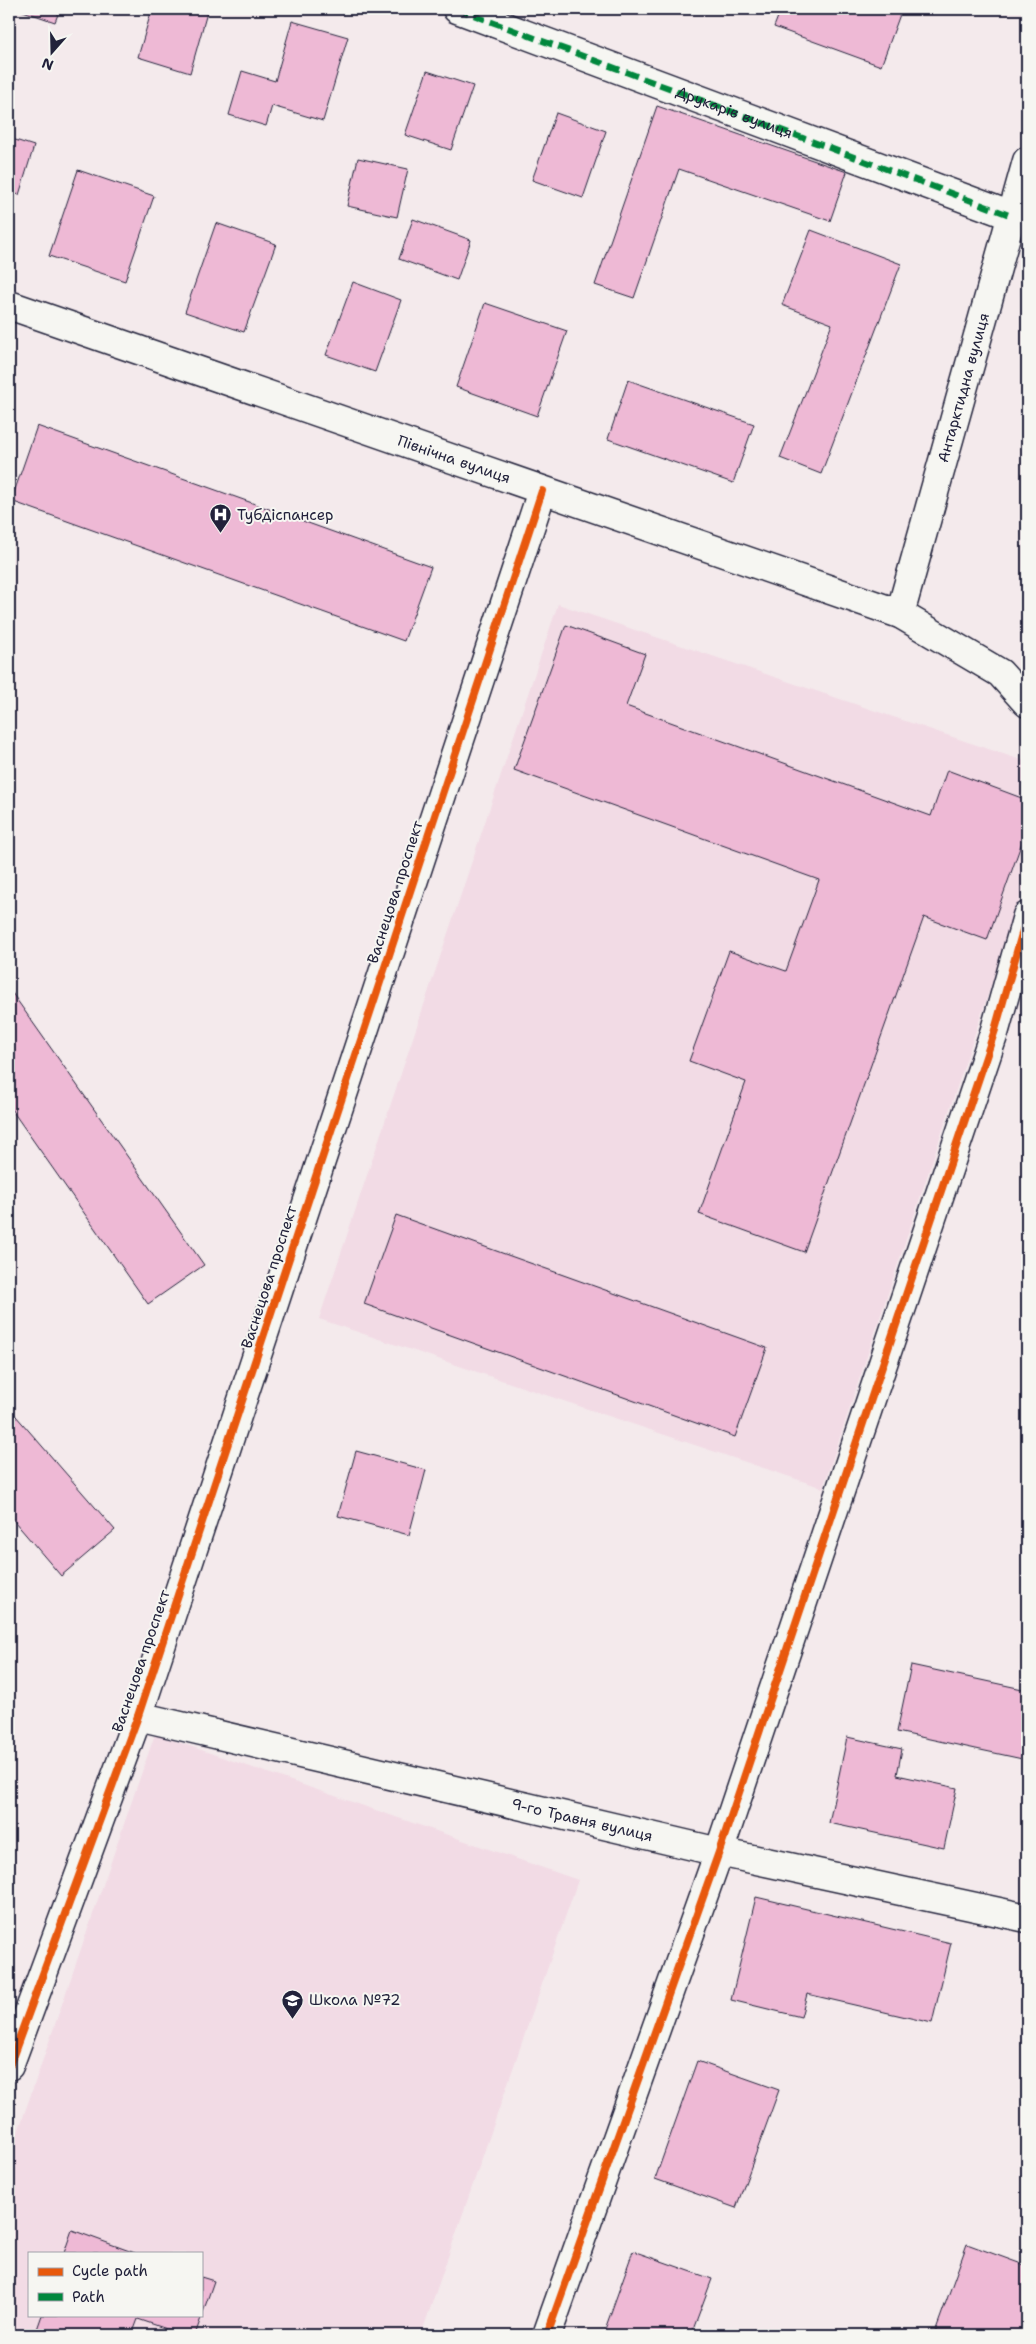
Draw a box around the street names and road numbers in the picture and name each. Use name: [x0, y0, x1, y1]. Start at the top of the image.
street label: Друкарів вулиця: [673, 82, 796, 143]
street label: Антарктидна вулиця: [933, 311, 994, 465]
street label: Північна вулиця: [395, 430, 513, 488]
street label: Васнецова проспект: [362, 818, 428, 966]
street label: Васнецова проспект: [236, 1203, 302, 1351]
street label: Васнецова проспект: [107, 1587, 175, 1735]
street label: 9-го Травня вулиця: [509, 1794, 655, 1846]

